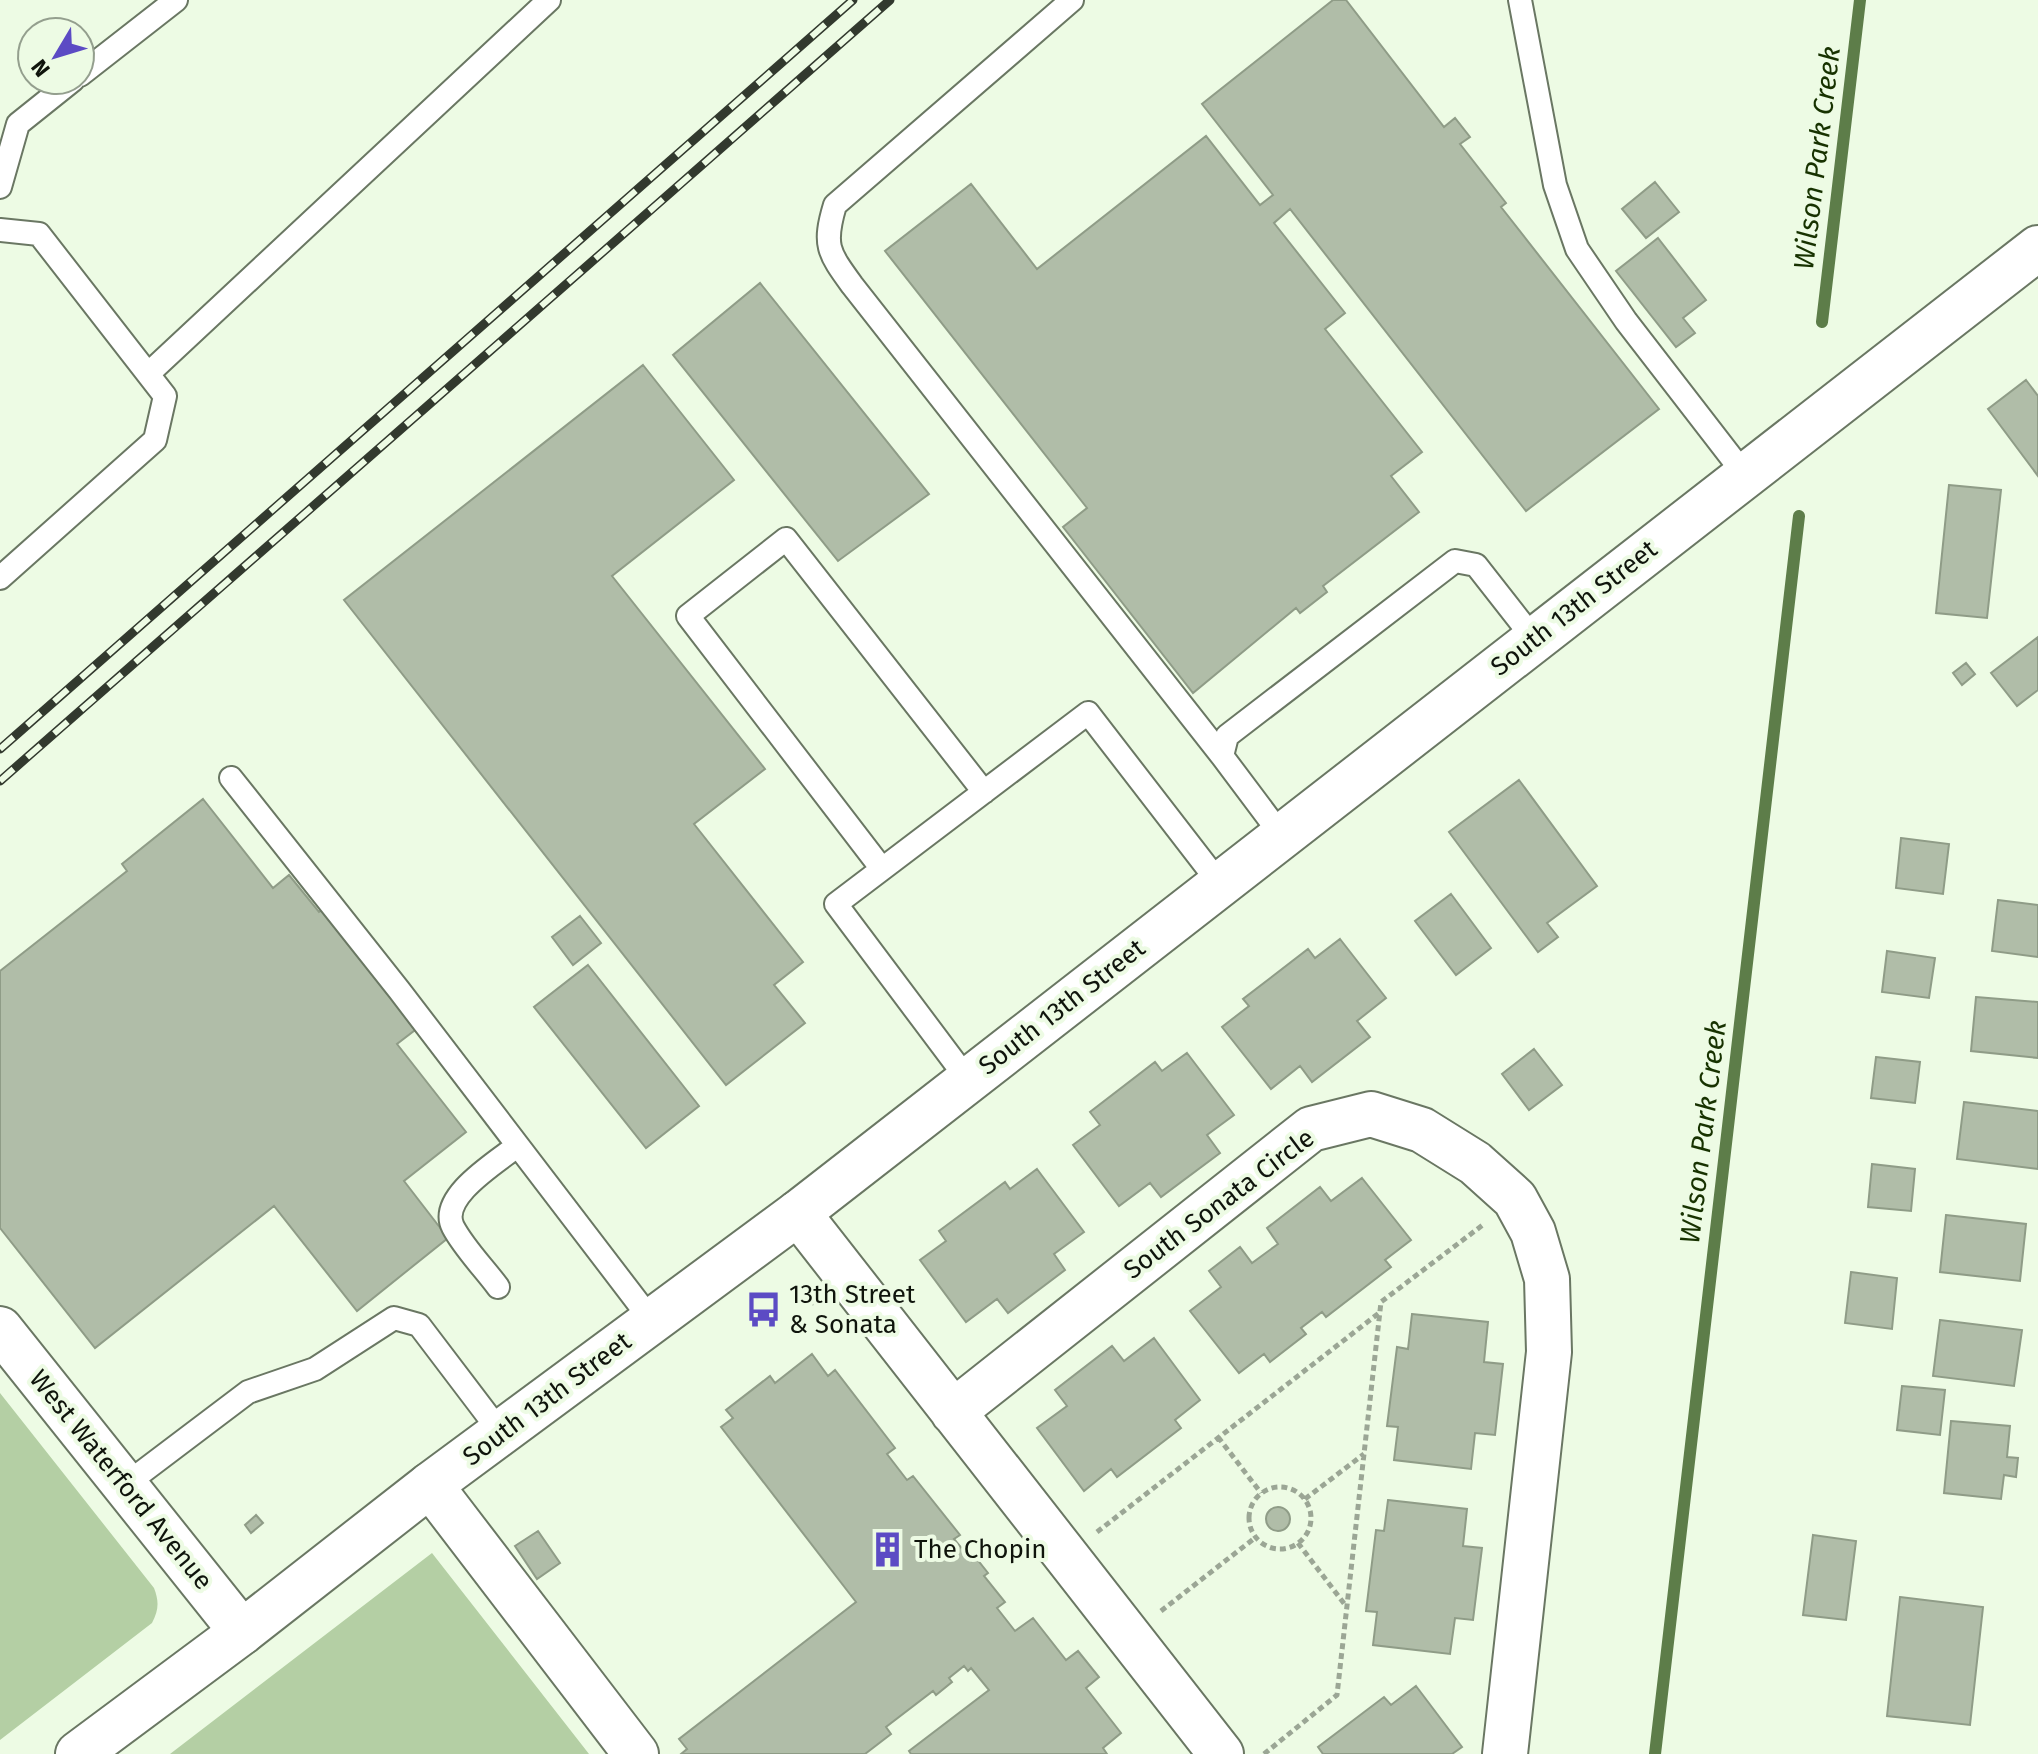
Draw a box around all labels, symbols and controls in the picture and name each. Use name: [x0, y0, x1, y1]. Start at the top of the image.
north arrow: [16, 16, 96, 96]
water label: Wilson Park Creek: [1787, 44, 1847, 272]
text: N: [26, 54, 56, 82]
street label: South 13th Street: [1485, 533, 1664, 682]
street label: South 13th Street: [973, 932, 1152, 1081]
water label: Wilson Park Creek: [1673, 1018, 1733, 1246]
street label: South Sonata Circle: [1118, 1122, 1320, 1286]
place label: 13th Street & Sonata: [789, 1279, 916, 1340]
bus stop icon: 13th Street & Sonata: [744, 1290, 782, 1328]
street label: South 13th Street: [457, 1325, 638, 1472]
street label: West Waterford Avenue: [23, 1364, 219, 1596]
building icon: The Chopin: [869, 1530, 907, 1568]
place label: The Chopin: [914, 1534, 1046, 1565]

